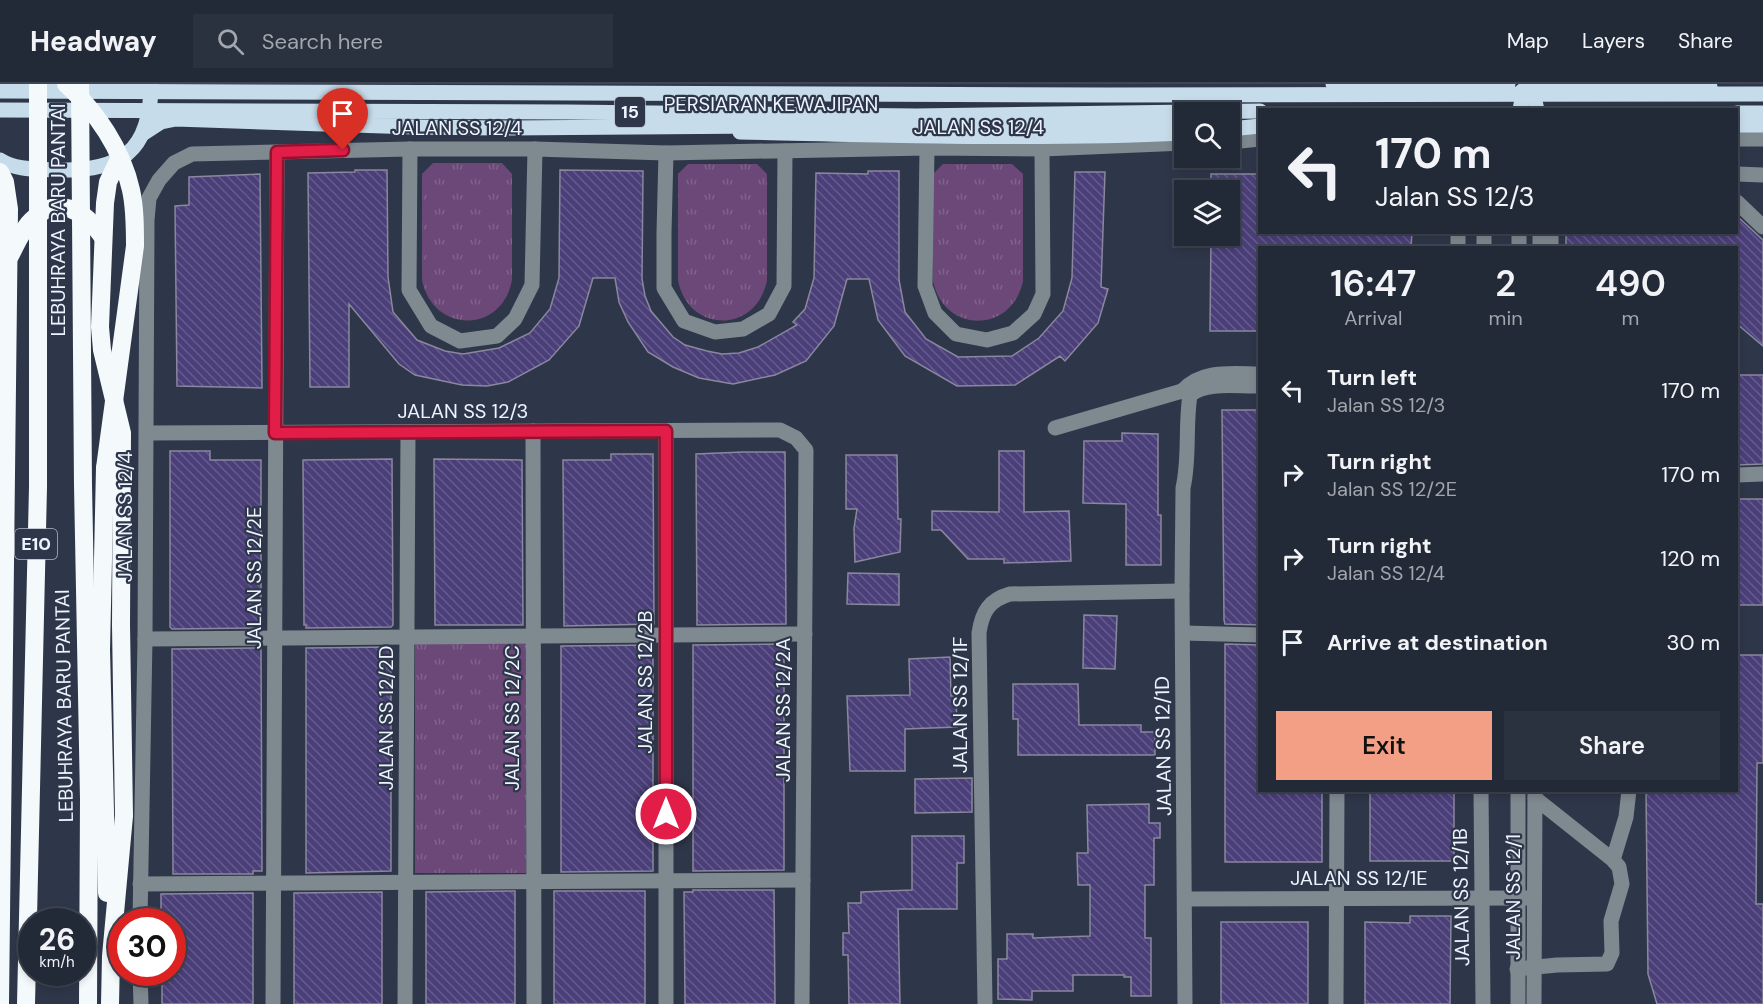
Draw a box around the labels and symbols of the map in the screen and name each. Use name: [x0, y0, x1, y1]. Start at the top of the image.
pin: [317, 88, 368, 150]
street label: PERSIARAN KEWAJIPAN: [664, 91, 878, 117]
road number: 15: [615, 97, 645, 127]
street label: LEBUHRAYA BARU PANTAI: [45, 104, 71, 337]
street label: JALAN SS 12/4: [914, 114, 1044, 140]
street label: JALAN SS 12/4: [392, 115, 522, 141]
street label: JALAN SS 12/3: [398, 398, 528, 424]
street label: JALAN SS 12/4: [112, 452, 138, 582]
street label: JALAN SS 12/2E: [241, 507, 267, 649]
road number: E10: [15, 529, 57, 559]
street label: LEBUHRAYA BARU PANTAI: [49, 589, 79, 823]
street label: JALAN SS 12/2B: [632, 610, 658, 754]
street label: JALAN SS 12/1F: [947, 636, 973, 773]
street label: JALAN SS 12/2A: [770, 638, 796, 782]
street label: JALAN SS 12/2D: [373, 645, 399, 791]
street label: JALAN SS 12/2C: [499, 645, 525, 791]
street label: JALAN SS 12/1D: [1149, 676, 1177, 816]
position arrow: [634, 782, 698, 846]
street label: JALAN SS 12/1B: [1447, 828, 1475, 966]
street label: JALAN SS 12/1: [1500, 834, 1526, 960]
street label: JALAN SS 12/1E: [1290, 865, 1428, 891]
speed limit sign: 30: [108, 908, 186, 986]

